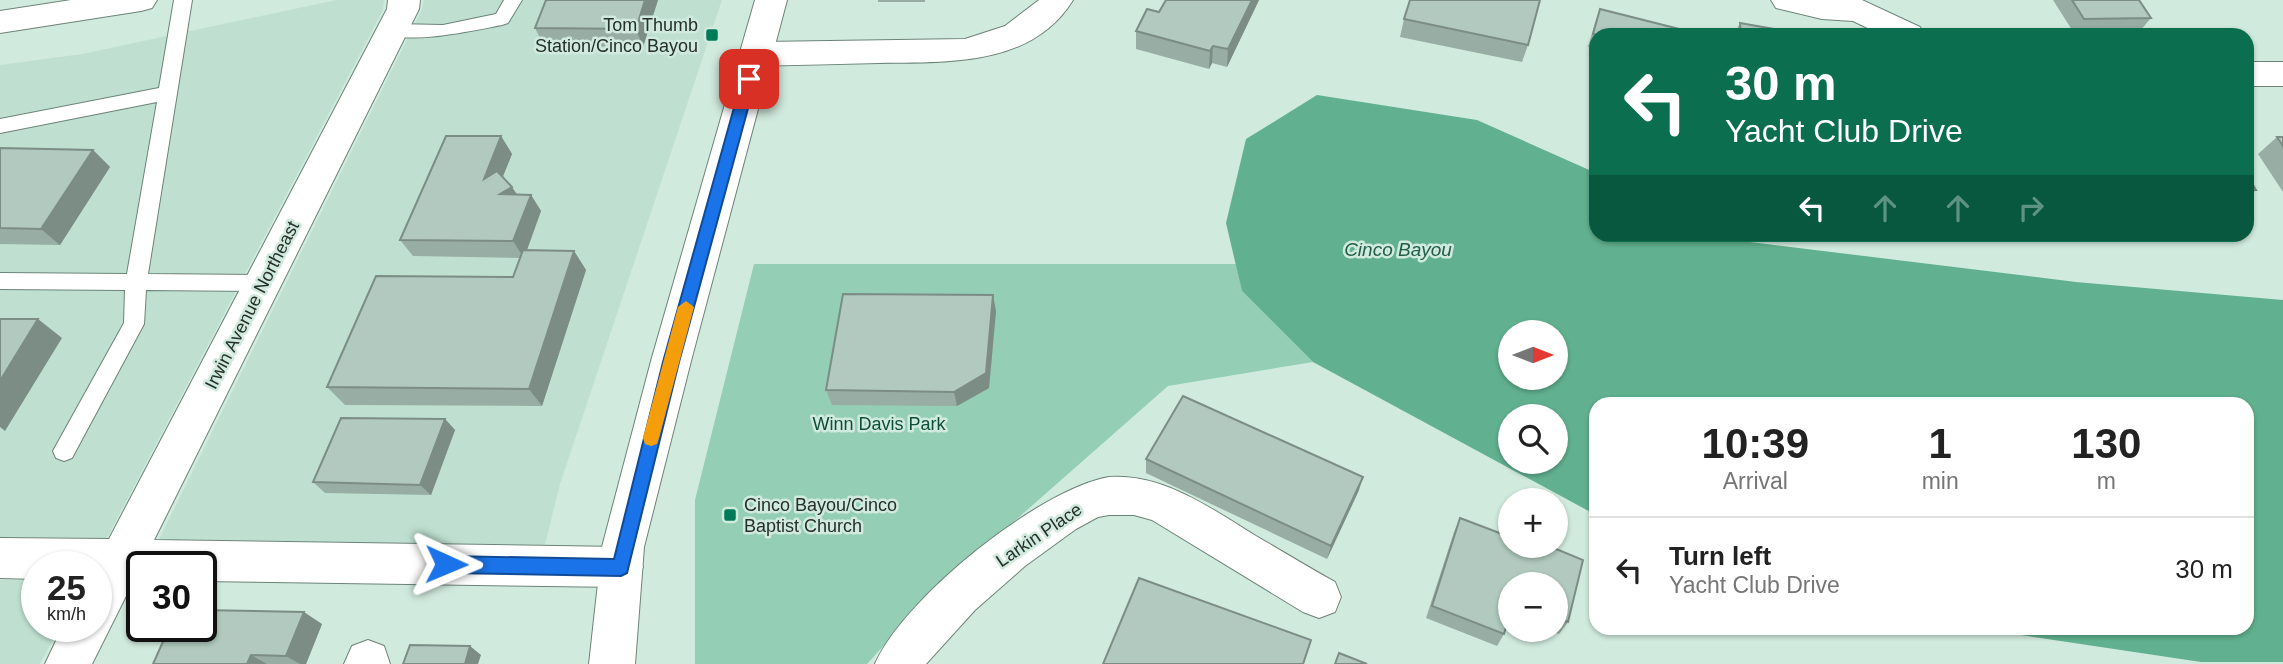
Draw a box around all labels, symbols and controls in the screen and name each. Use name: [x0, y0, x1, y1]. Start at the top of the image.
place label: Tom Thumb Station/Cinco Bayou: [535, 15, 698, 56]
marker: Tom Thumb Station/Cinco Bayou: [704, 27, 720, 43]
pin: [719, 49, 779, 109]
icon: left: [1610, 56, 1701, 147]
text: 30 m: [1725, 56, 1837, 110]
icon: arrive: [730, 60, 768, 98]
text: Yacht Club Drive: [1725, 113, 1963, 149]
icon: left: [1793, 189, 1831, 227]
icon: ahead: [1866, 189, 1904, 227]
icon: ahead: [1939, 189, 1977, 227]
icon: right: [2012, 189, 2050, 227]
street label: Irwin Avenue Northeast: [201, 218, 303, 392]
water label: Cinco Bayou: [1344, 239, 1452, 260]
north arrow: [1498, 320, 1568, 390]
map controls: [1498, 320, 1568, 642]
button: search: [1498, 404, 1568, 474]
park label: Winn Davis Park: [812, 414, 947, 434]
text: 10:39: [1702, 420, 1809, 467]
text: 1: [1928, 420, 1952, 467]
text: 130: [2071, 420, 2141, 467]
text: Arrival: [1723, 468, 1788, 494]
text: min: [1922, 468, 1959, 494]
text: m: [2097, 468, 2116, 494]
button: +: [1498, 488, 1568, 558]
place label: Cinco Bayou/Cinco Baptist Church: [744, 495, 897, 536]
street label: Larkin Place: [992, 499, 1086, 571]
marker: Cinco Bayou/Cinco Baptist Church: [722, 507, 738, 523]
position arrow: [409, 527, 483, 601]
text: Turn left: [1669, 541, 1771, 571]
speed limit sign: 30: [126, 551, 217, 642]
icon: left: [1610, 551, 1648, 589]
text: 30 m: [2175, 554, 2233, 584]
text: 25: [47, 568, 86, 607]
button: −: [1498, 572, 1568, 642]
text: Yacht Club Drive: [1669, 572, 1840, 598]
text: km/h: [47, 604, 86, 624]

